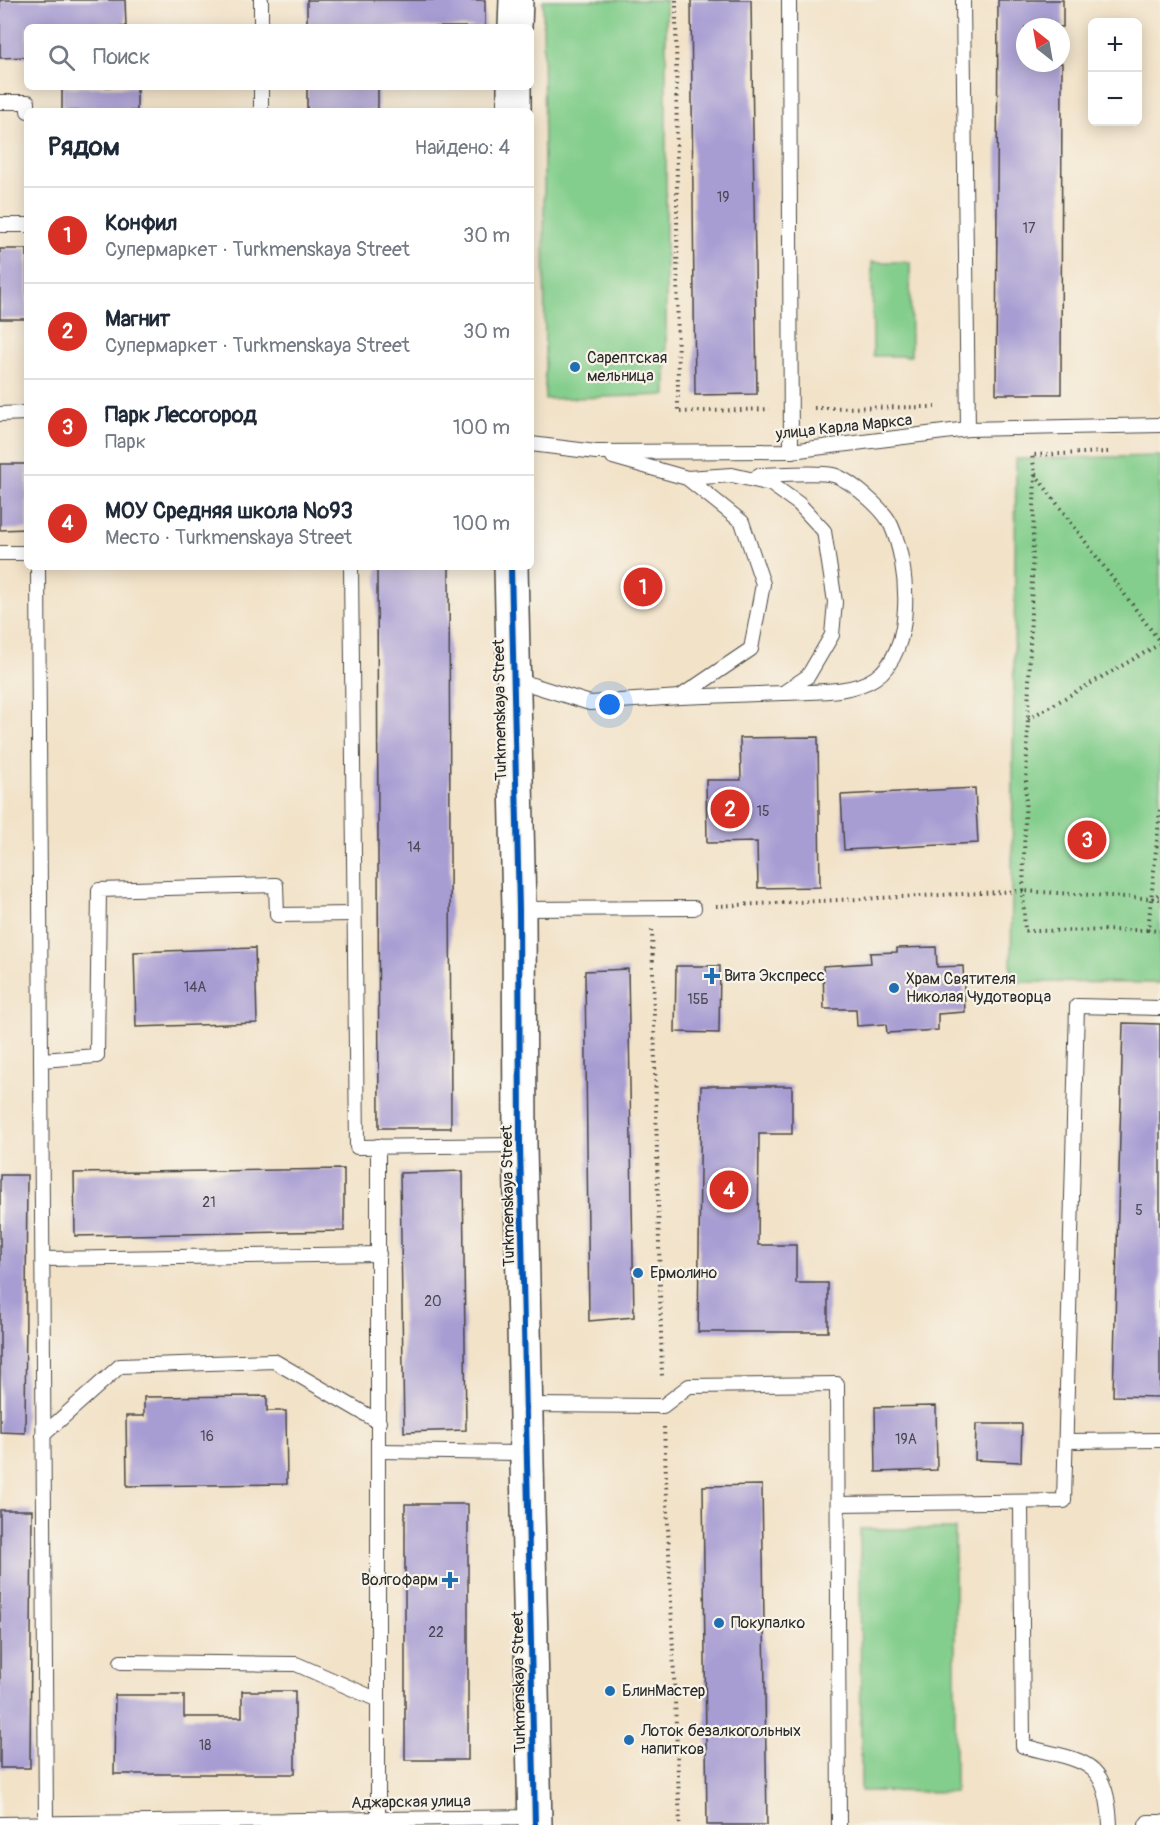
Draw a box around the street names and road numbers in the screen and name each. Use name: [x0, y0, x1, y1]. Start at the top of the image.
street label: улица Карла Маркса: [774, 410, 913, 444]
street label: Turkmenskaya Street: [489, 638, 511, 781]
street label: Turkmenskaya Street: [497, 1124, 519, 1267]
street label: Turkmenskaya Street: [508, 1610, 530, 1753]
street label: Аджарская улица: [351, 1791, 471, 1813]

